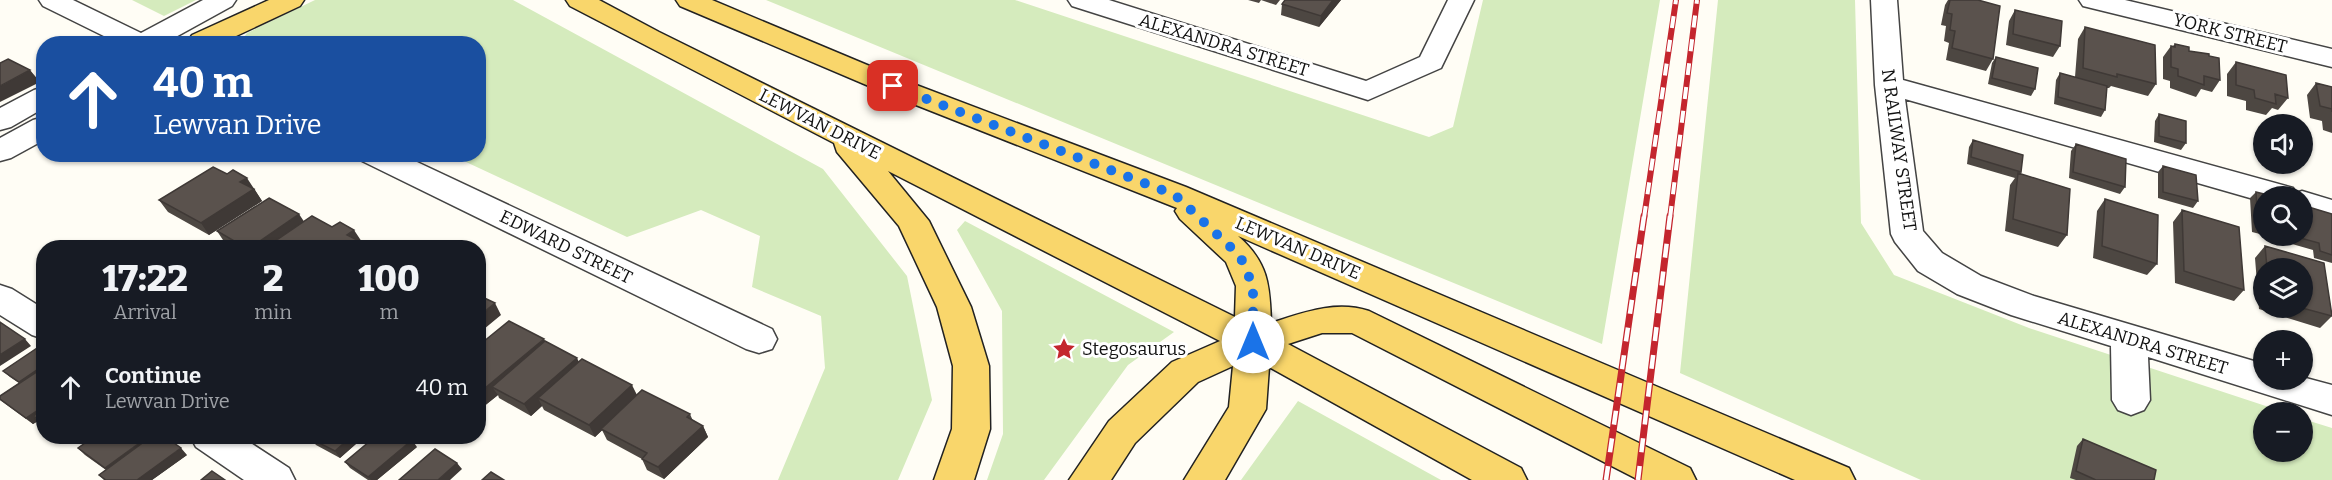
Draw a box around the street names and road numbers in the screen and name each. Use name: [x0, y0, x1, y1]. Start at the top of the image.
street label: YORK STREET: [2171, 8, 2290, 58]
street label: ALEXANDRA STREET: [1136, 9, 1312, 81]
street label: N RAILWAY STREET: [1877, 67, 1921, 233]
street label: LEWVAN DRIVE: [755, 84, 885, 164]
street label: EDWARD STREET: [496, 205, 636, 289]
street label: LEWVAN DRIVE: [1232, 212, 1364, 284]
street label: ALEXANDRA STREET: [2055, 307, 2231, 379]

